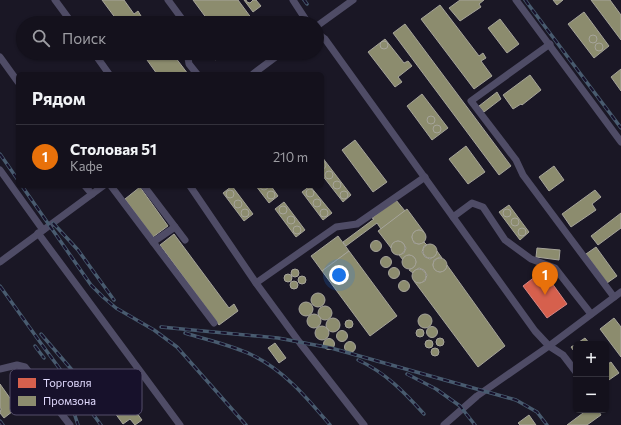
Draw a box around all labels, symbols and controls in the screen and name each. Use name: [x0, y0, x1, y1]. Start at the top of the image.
search box: [16, 16, 324, 60]
icon: search: [30, 27, 52, 49]
text: Поиск: [62, 29, 106, 47]
text: Рядом: [32, 88, 86, 109]
text: Столовая 51: [70, 140, 157, 158]
text: 1: [42, 149, 48, 165]
text: 210 m: [273, 149, 308, 165]
text: Кафе: [70, 158, 103, 174]
pin: 1: [532, 262, 558, 295]
your location: [329, 265, 349, 285]
map controls: [573, 341, 609, 413]
button: +: [573, 341, 609, 377]
legend: [10, 369, 142, 415]
text: Торговля: [43, 376, 92, 389]
button: −: [573, 377, 609, 413]
text: Промзона: [43, 394, 96, 407]

